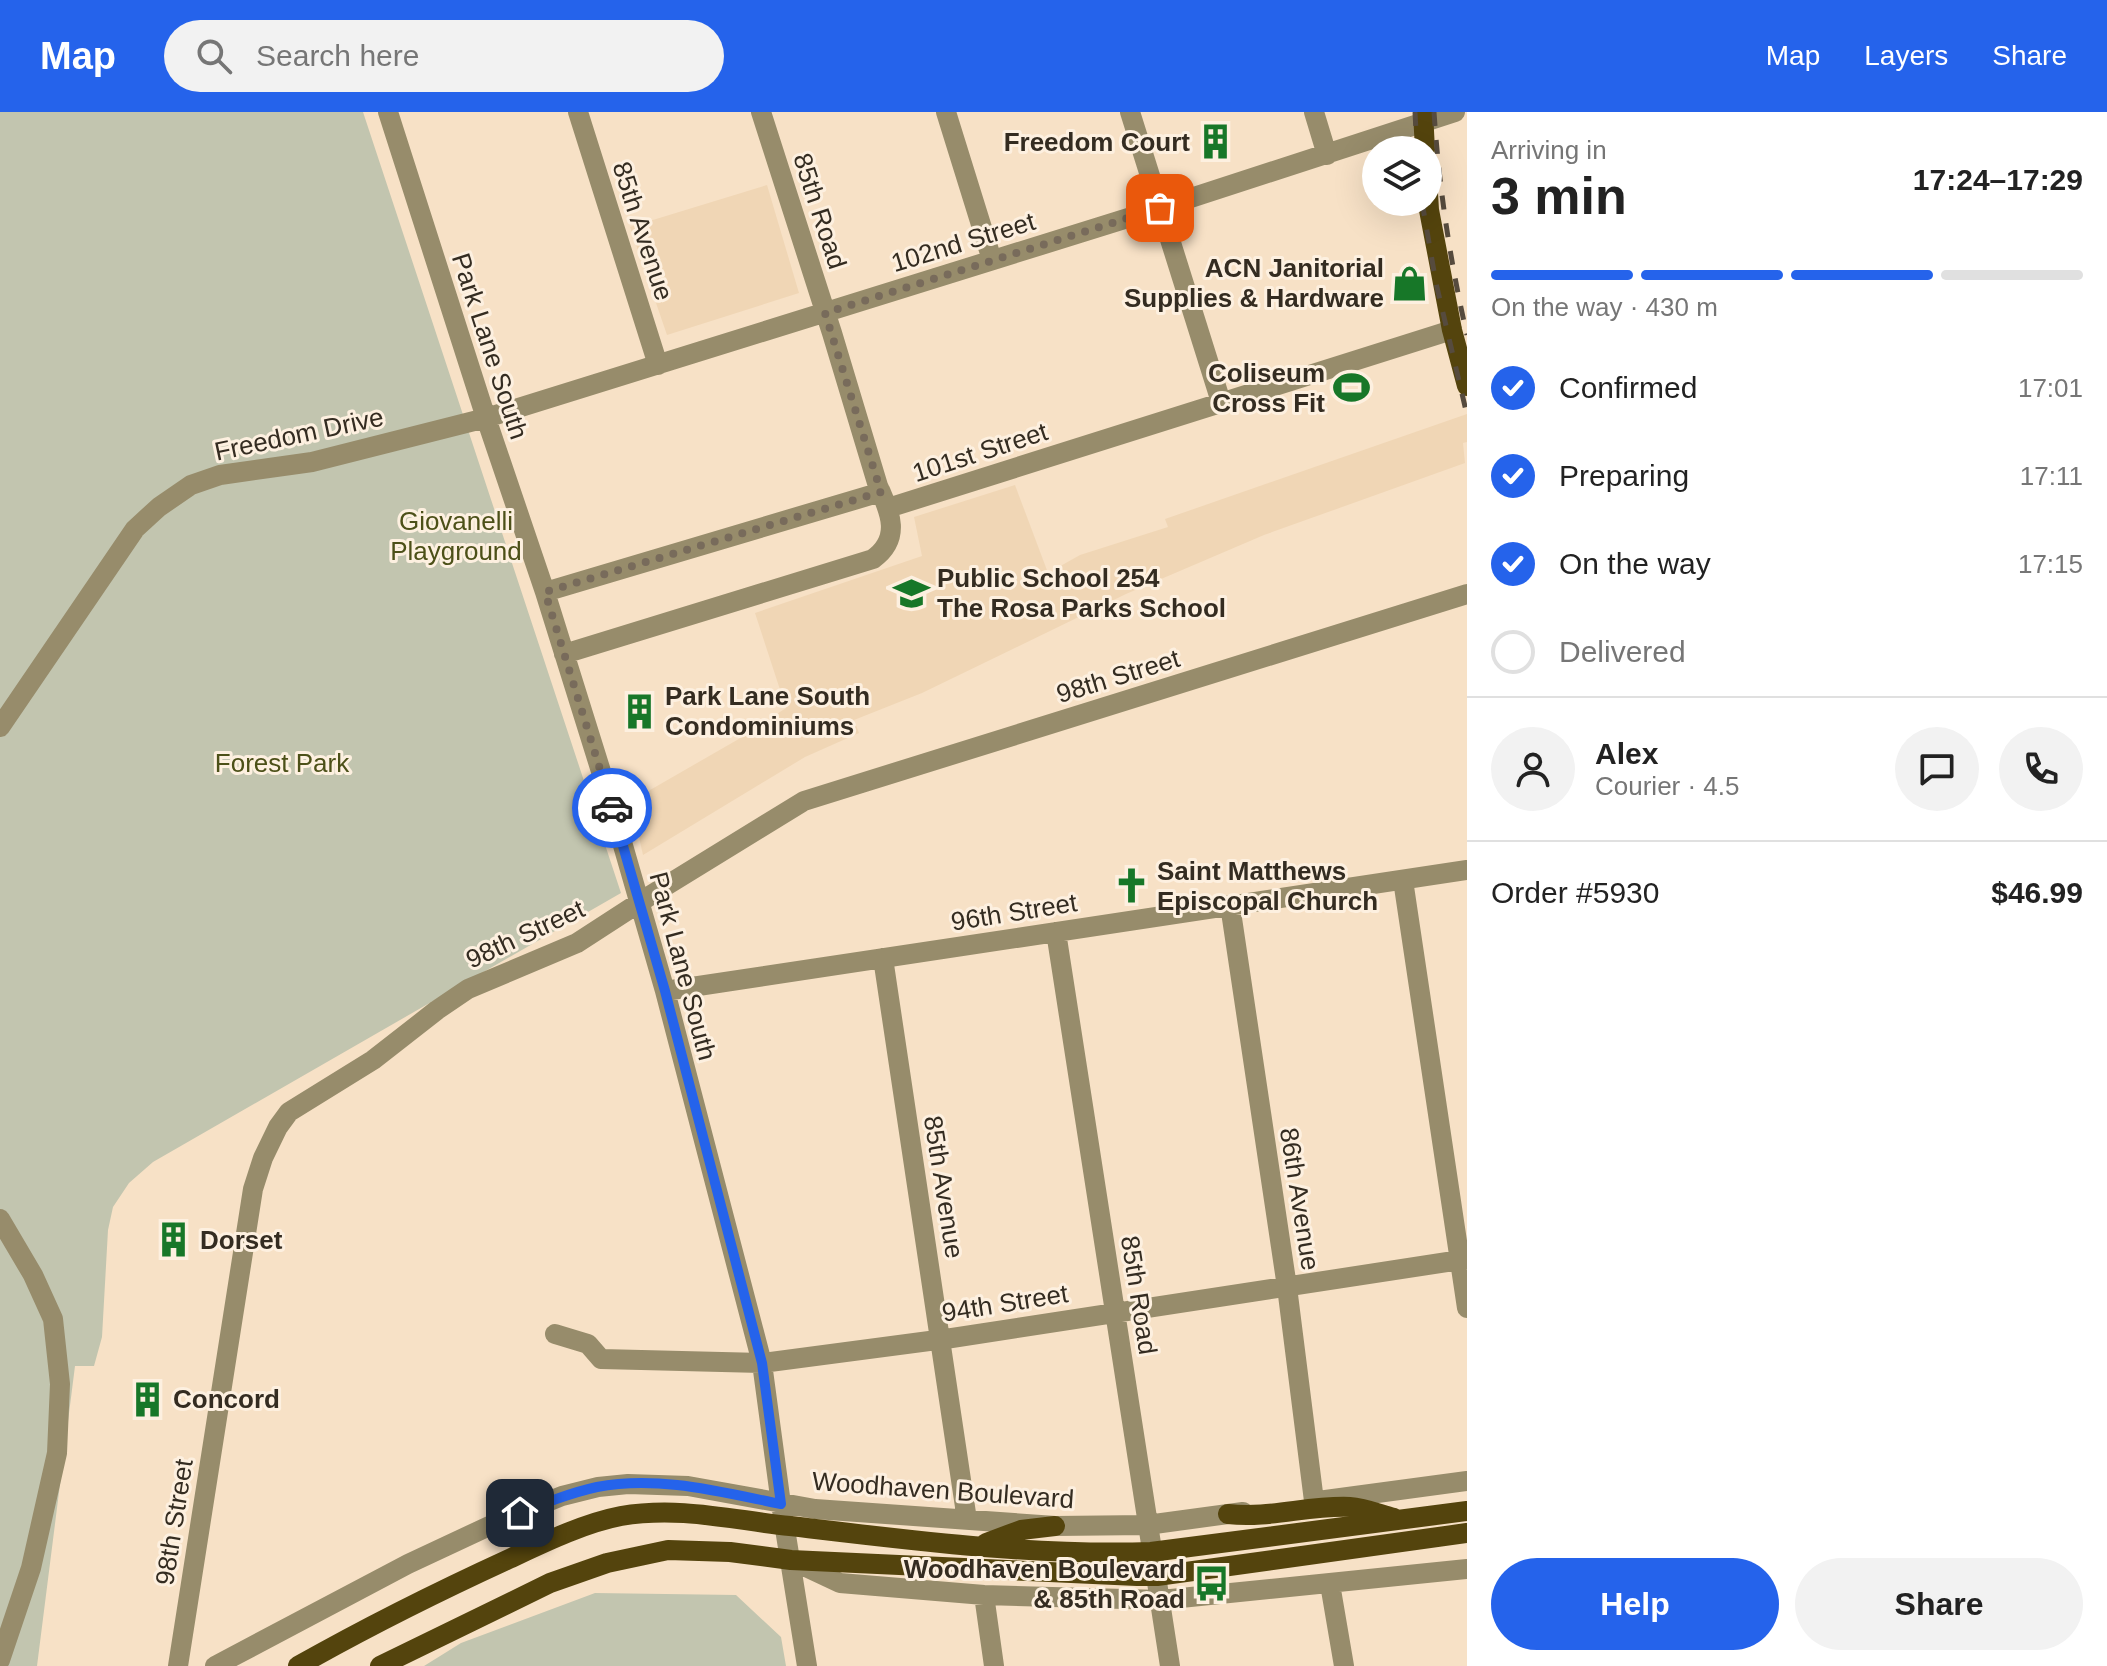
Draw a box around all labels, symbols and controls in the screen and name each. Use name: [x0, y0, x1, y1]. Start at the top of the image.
search box: [164, 20, 724, 92]
icon: search: [192, 34, 236, 78]
text: Map: [40, 35, 116, 77]
text: Search here: [256, 39, 419, 72]
text: Map: [1766, 40, 1820, 71]
text: Layers: [1864, 40, 1948, 71]
text: Share: [1992, 40, 2067, 71]
building icon: Freedom Court: [1197, 123, 1235, 161]
place label: Freedom Court: [1004, 127, 1190, 157]
text: Arriving in: [1491, 135, 1607, 165]
map controls: [1362, 136, 1442, 216]
button: layers: [1362, 136, 1442, 216]
street label: 85th Road: [787, 149, 853, 273]
street label: 85th Avenue: [606, 158, 680, 304]
text: 17:24–17:29: [1913, 163, 2083, 196]
text: 3 min: [1491, 167, 1627, 225]
pin: [1126, 174, 1194, 242]
icon: bag: [1138, 186, 1182, 230]
street label: 102nd Street: [887, 206, 1039, 278]
street label: Park Lane South: [446, 249, 534, 443]
place label: ACN Janitorial Supplies & Hardware: [1124, 253, 1384, 313]
shop icon: ACN Janitorial Supplies & Hardware: [1391, 264, 1429, 302]
text: On the way · 430 m: [1491, 292, 1718, 322]
place label: Coliseum Cross Fit: [1208, 358, 1325, 418]
icon: check: [1491, 366, 1535, 410]
sports icon: Coliseum Cross Fit: [1332, 369, 1370, 407]
text: Confirmed: [1559, 371, 1697, 404]
text: 17:01: [2018, 373, 2083, 403]
street label: Freedom Drive: [212, 401, 386, 467]
street label: 101st Street: [909, 416, 1052, 488]
icon: check: [1491, 454, 1535, 498]
text: Preparing: [1559, 459, 1689, 492]
text: 17:11: [2020, 461, 2083, 491]
park label: Giovanelli Playground: [390, 506, 522, 566]
icon: check: [1491, 542, 1535, 586]
text: On the way: [1559, 547, 1711, 580]
text: 17:15: [2018, 549, 2083, 579]
place label: Public School 254 The Rosa Parks School: [937, 563, 1226, 623]
school or university icon: Public School 254 The Rosa Parks School: [892, 574, 930, 612]
text: Delivered: [1559, 635, 1686, 668]
street label: 98th Street: [1053, 643, 1184, 709]
place label: Park Lane South Condominiums: [665, 681, 870, 741]
building icon: Park Lane South Condominiums: [620, 692, 658, 730]
button: person: [1491, 727, 1575, 811]
button: chat: [1895, 727, 1979, 811]
button: phone: [1999, 727, 2083, 811]
text: Alex: [1595, 737, 1658, 770]
park label: Forest Park: [215, 748, 350, 778]
courier: [572, 768, 652, 848]
text: Courier · 4.5: [1595, 771, 1740, 801]
icon: car: [590, 786, 634, 830]
place label: Saint Matthews Episcopal Church: [1157, 856, 1378, 916]
church icon: Saint Matthews Episcopal Church: [1112, 867, 1150, 905]
street label: Park Lane South: [643, 869, 723, 1063]
text: Order #5930: [1491, 876, 1659, 909]
text: $46.99: [1991, 876, 2083, 909]
street label: 96th Street: [949, 887, 1080, 937]
street label: 98th Street: [461, 893, 590, 974]
street label: 85th Avenue: [918, 1113, 970, 1261]
street label: 86th Avenue: [1274, 1125, 1326, 1273]
building icon: Dorset: [155, 1221, 193, 1259]
place label: Dorset: [200, 1225, 283, 1255]
street label: 85th Road: [1115, 1233, 1163, 1357]
street label: 94th Street: [940, 1278, 1071, 1328]
building icon: Concord: [128, 1380, 166, 1418]
place label: Concord: [173, 1384, 280, 1414]
street label: 98th Street: [149, 1456, 199, 1587]
street label: Woodhaven Boulevard: [811, 1466, 1075, 1514]
pin: [486, 1479, 554, 1547]
icon: home: [498, 1491, 542, 1535]
place label: Woodhaven Boulevard & 85th Road: [904, 1554, 1185, 1614]
button: Help: [1491, 1558, 1779, 1650]
button: Share: [1795, 1558, 2083, 1650]
bus stop icon: Woodhaven Boulevard & 85th Road: [1192, 1565, 1230, 1603]

